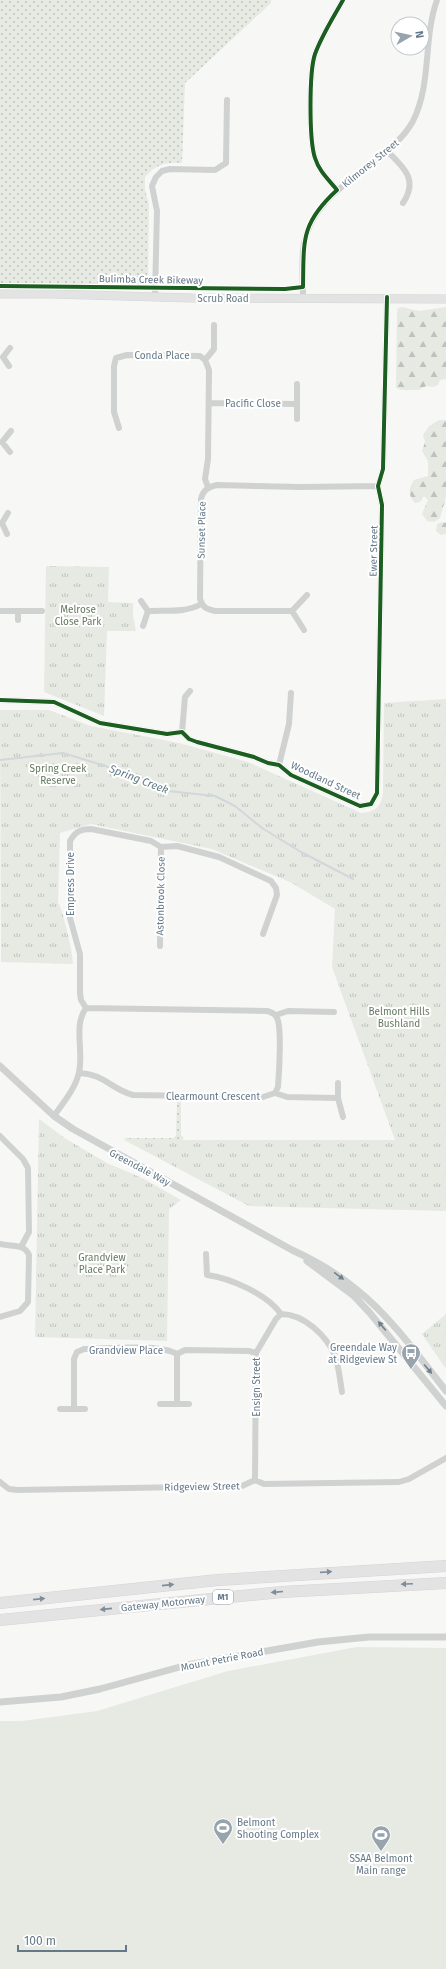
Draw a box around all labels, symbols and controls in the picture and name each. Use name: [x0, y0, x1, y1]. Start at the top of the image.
north arrow: [390, 16, 430, 56]
text: N: [412, 30, 426, 39]
street label: Kilmorey Street: [340, 137, 402, 190]
street label: Bulimba Creek Bikeway: [99, 273, 203, 287]
street label: Scrub Road: [197, 293, 249, 305]
street label: Conda Place: [134, 350, 190, 362]
street label: Pacific Close: [225, 398, 281, 410]
street label: Sunset Place: [195, 501, 209, 559]
street label: Ewer Street: [368, 525, 380, 577]
park label: Melrose Close Park: [55, 604, 102, 628]
street label: Woodland Street: [289, 759, 363, 803]
water label: Spring Creek: [106, 762, 170, 797]
park label: Spring Creek Reserve: [30, 763, 87, 787]
street label: Empress Drive: [65, 852, 77, 916]
street label: Astonbrook Close: [154, 856, 168, 936]
park label: Belmont Hills Bushland: [368, 1006, 430, 1030]
street label: Clearmount Crescent: [166, 1091, 260, 1103]
street label: Greendale Way: [107, 1147, 172, 1189]
park label: Grandview Place Park: [78, 1252, 126, 1276]
one-way arrow: [333, 1272, 344, 1280]
one-way arrow: [378, 1321, 387, 1332]
place label: Greendale Way at Ridgeview St: [328, 1342, 397, 1366]
bus stop icon: Greendale Way at Ridgeview St: [400, 1342, 422, 1370]
street label: Grandview Place: [89, 1345, 163, 1357]
street label: Ensign Street: [251, 1357, 263, 1417]
one-way arrow: [424, 1364, 433, 1375]
street label: Ridgeview Street: [164, 1480, 240, 1494]
one-way arrow: [319, 1569, 332, 1576]
one-way arrow: [401, 1581, 413, 1588]
one-way arrow: [162, 1582, 174, 1589]
one-way arrow: [271, 1589, 283, 1596]
road number: M1: [213, 1590, 233, 1604]
street label: Gateway Motorway: [120, 1594, 206, 1614]
one-way arrow: [33, 1596, 45, 1602]
one-way arrow: [100, 1606, 112, 1612]
street label: Mount Petrie Road: [180, 1646, 265, 1674]
sports icon: Belmont Shooting Complex: [212, 1817, 234, 1845]
place label: Belmont Shooting Complex: [237, 1817, 319, 1841]
sports icon: SSAA Belmont Main range: [370, 1824, 392, 1852]
place label: SSAA Belmont Main range: [349, 1853, 413, 1877]
scale bar: [18, 1927, 126, 1953]
text: 100 m: [24, 1934, 56, 1948]

